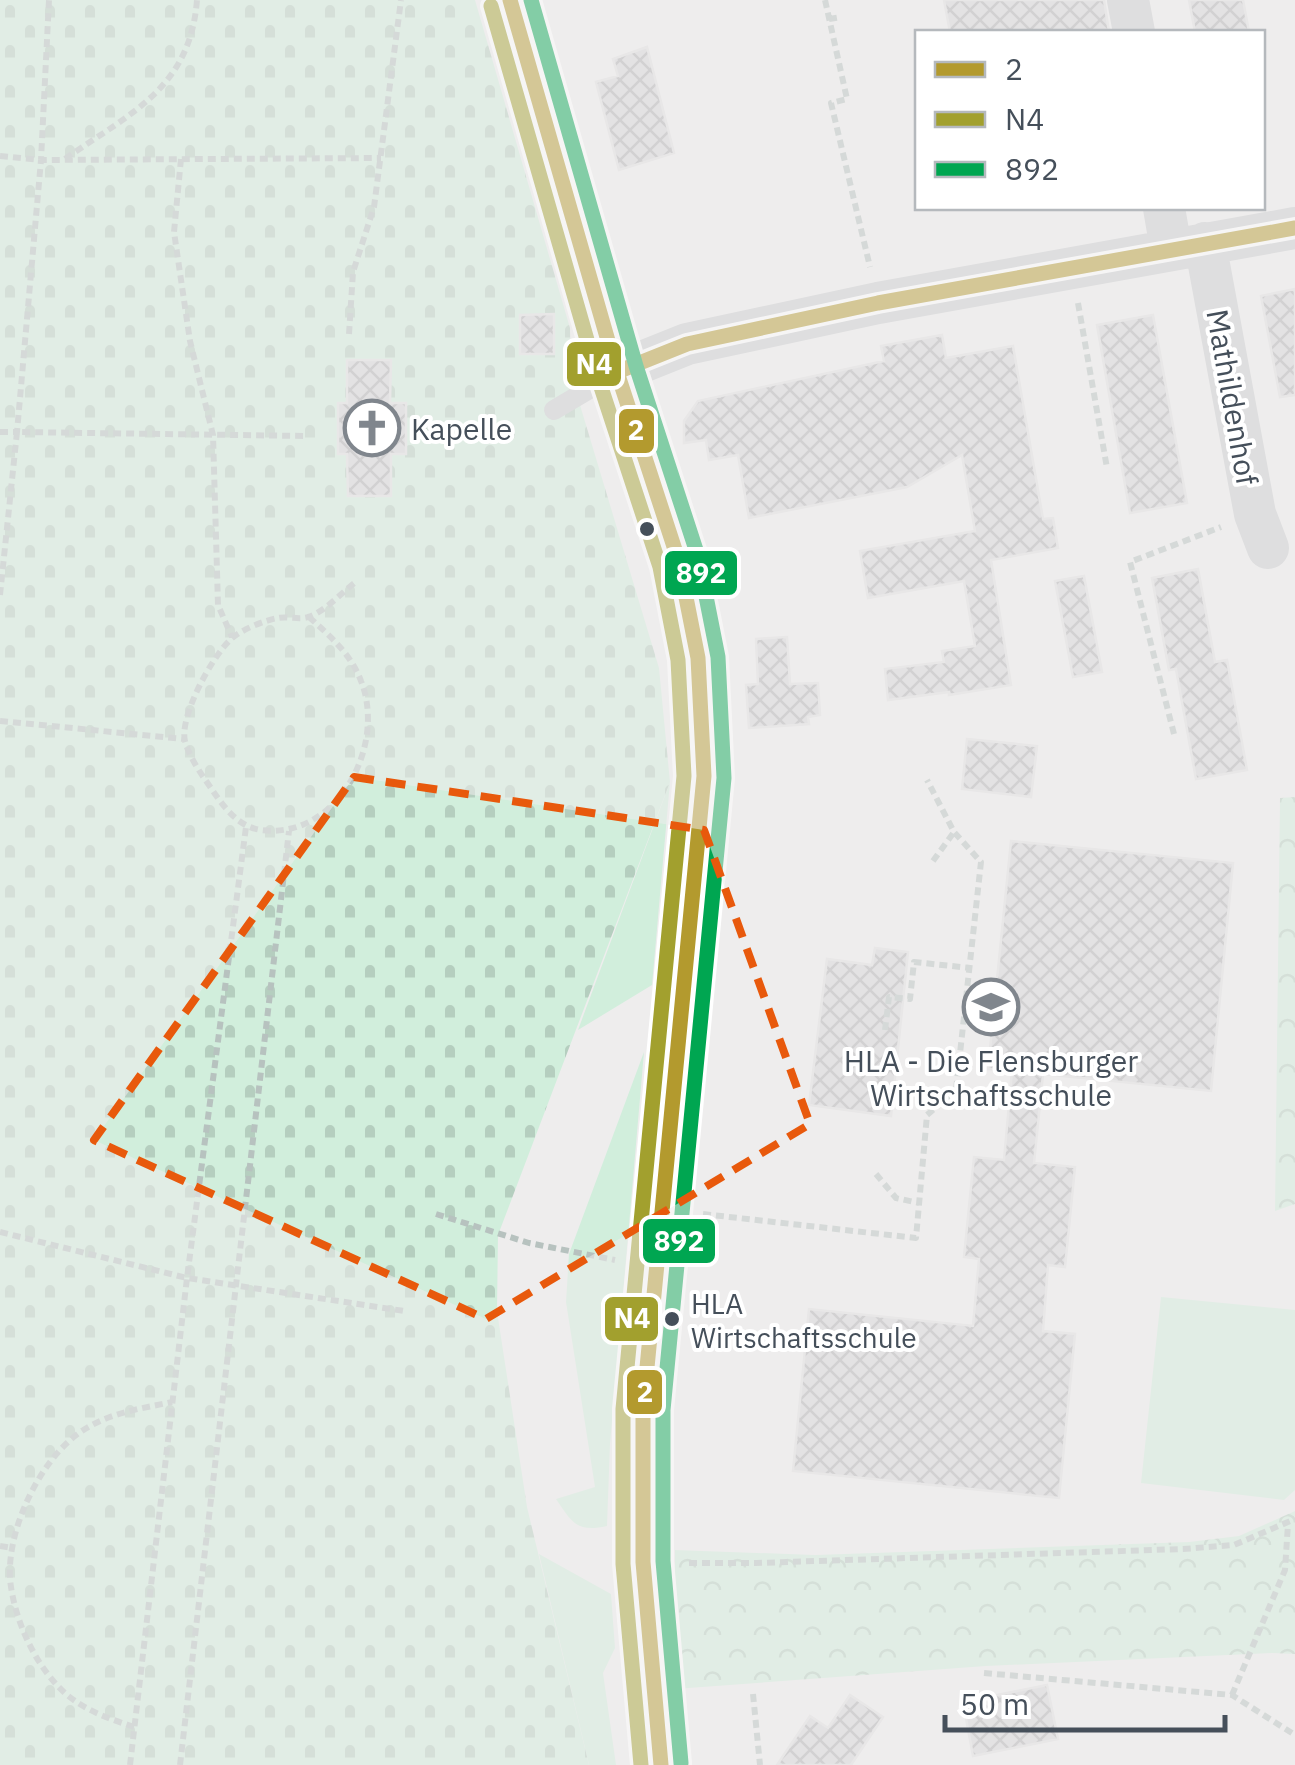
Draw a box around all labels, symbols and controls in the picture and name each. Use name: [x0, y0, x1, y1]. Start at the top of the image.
legend: [915, 30, 1265, 210]
text: 2: [1005, 49, 1023, 88]
text: N4: [1005, 99, 1044, 138]
text: 892: [1005, 149, 1059, 188]
street label: Mathildenhof: [1198, 306, 1268, 488]
line badge: N4: [565, 340, 623, 388]
text: N4: [575, 345, 613, 382]
church icon: Kapelle: [342, 398, 402, 458]
line badge: 2: [617, 407, 656, 455]
place label: Kapelle: [411, 409, 512, 448]
text: 2: [628, 411, 644, 448]
unlabelled marker: [637, 519, 657, 539]
line badge: 892: [663, 549, 739, 597]
text: 892: [676, 554, 726, 591]
school or university icon: HLA - Die Flensburger Wirtschaftsschule: [961, 977, 1021, 1037]
place label: HLA - Die Flensburger Wirtschaftsschule: [844, 1041, 1138, 1114]
line badge: 892: [641, 1217, 717, 1265]
text: 892: [654, 1222, 704, 1259]
place label: HLA Wirtschaftsschule: [691, 1285, 917, 1356]
line badge: N4: [603, 1295, 660, 1343]
text: N4: [613, 1299, 651, 1336]
marker: HLA Wirtschaftsschule: [662, 1309, 682, 1329]
line badge: 2: [625, 1368, 664, 1416]
text: 2: [637, 1373, 653, 1410]
scale bar: [945, 1670, 1225, 1732]
text: 50 m: [960, 1684, 1029, 1723]

